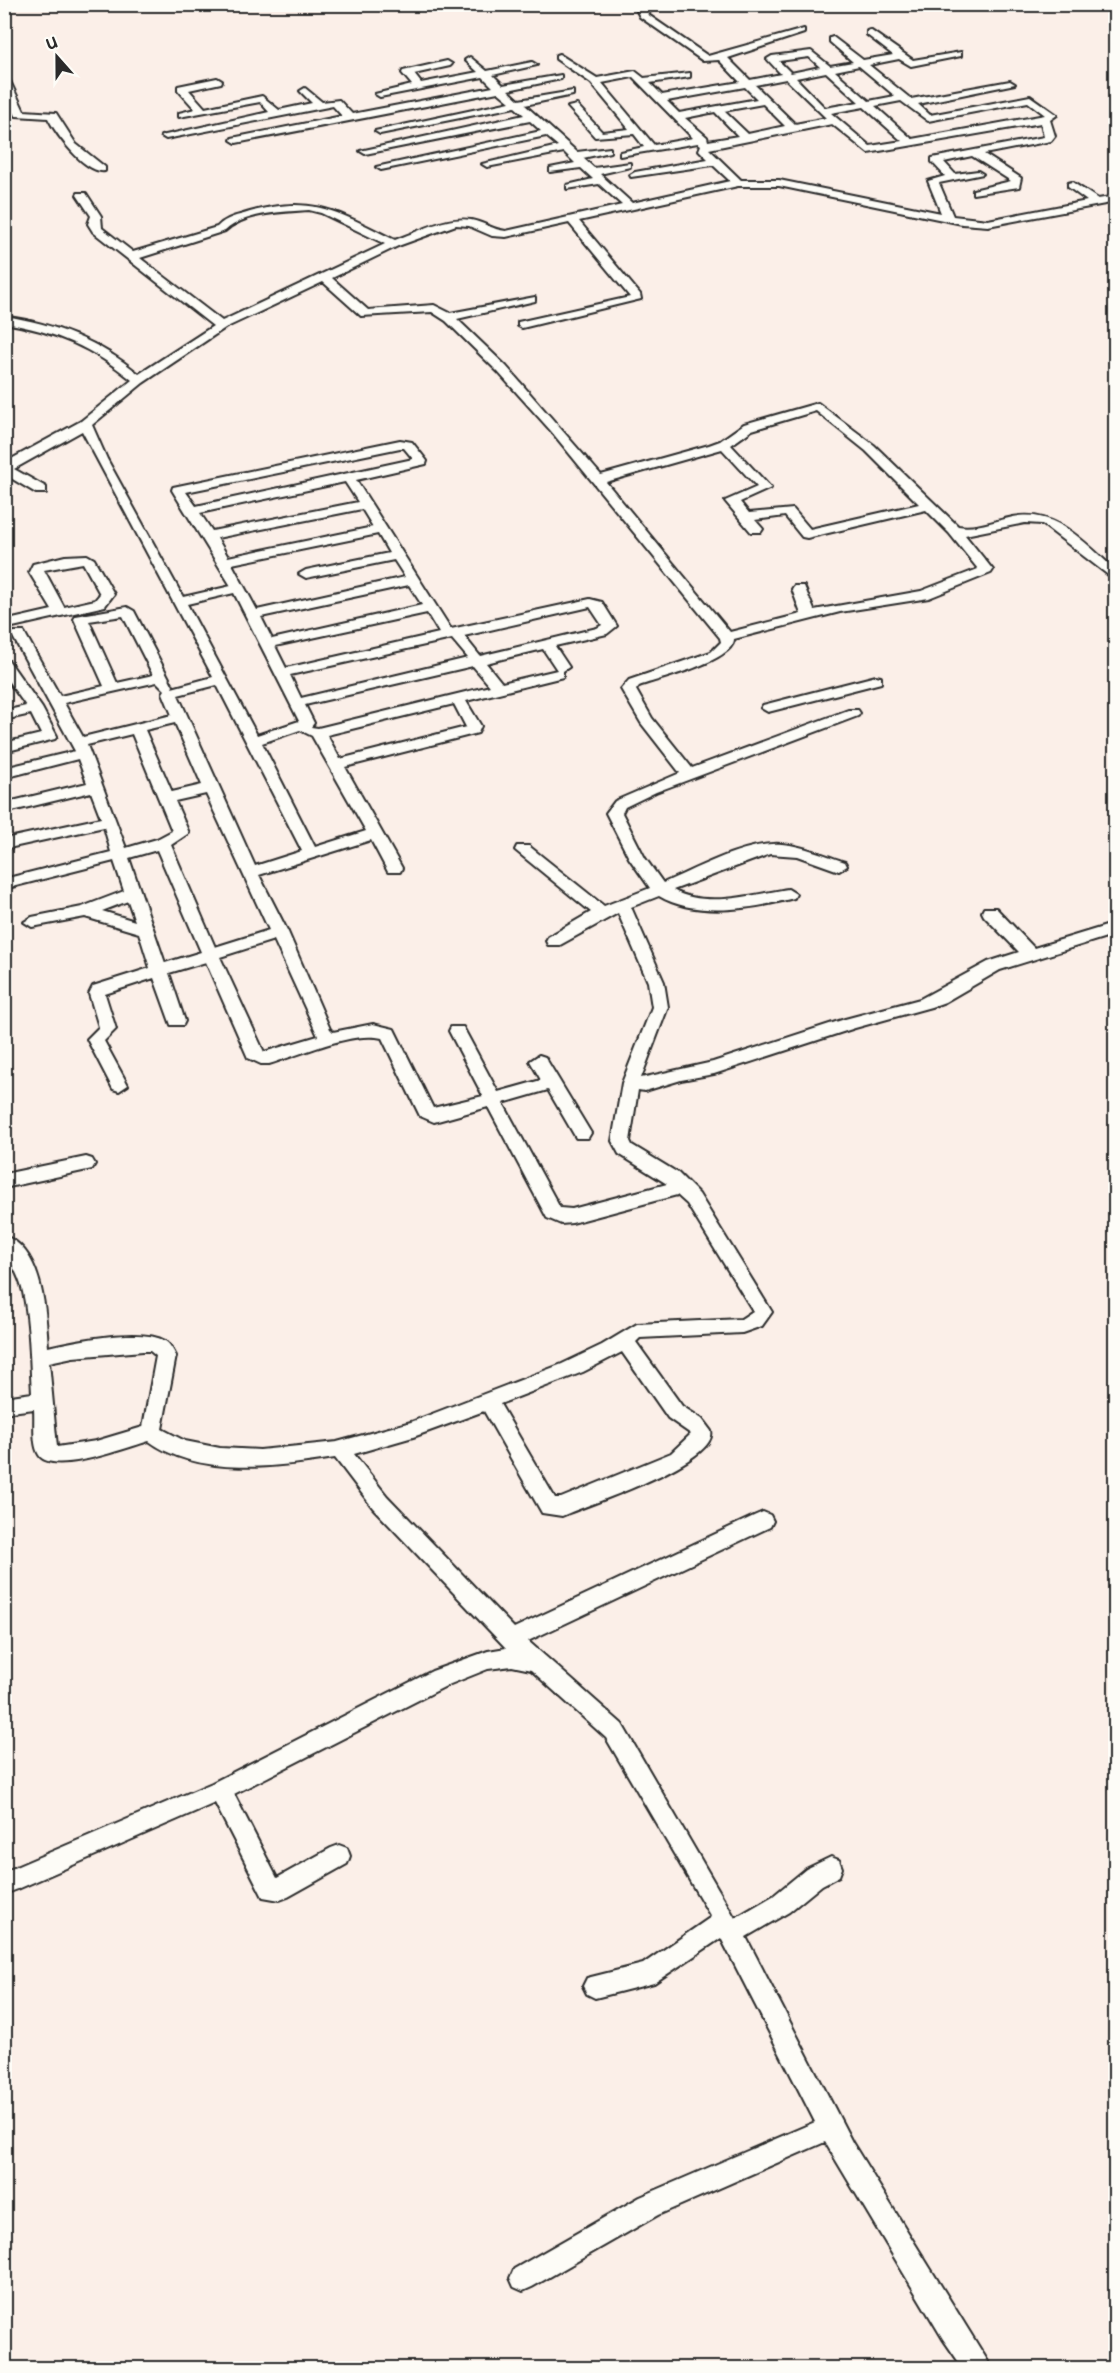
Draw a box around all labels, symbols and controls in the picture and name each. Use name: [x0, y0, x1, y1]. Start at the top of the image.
north arrow: [27, 27, 87, 87]
text: U: [42, 31, 60, 54]

